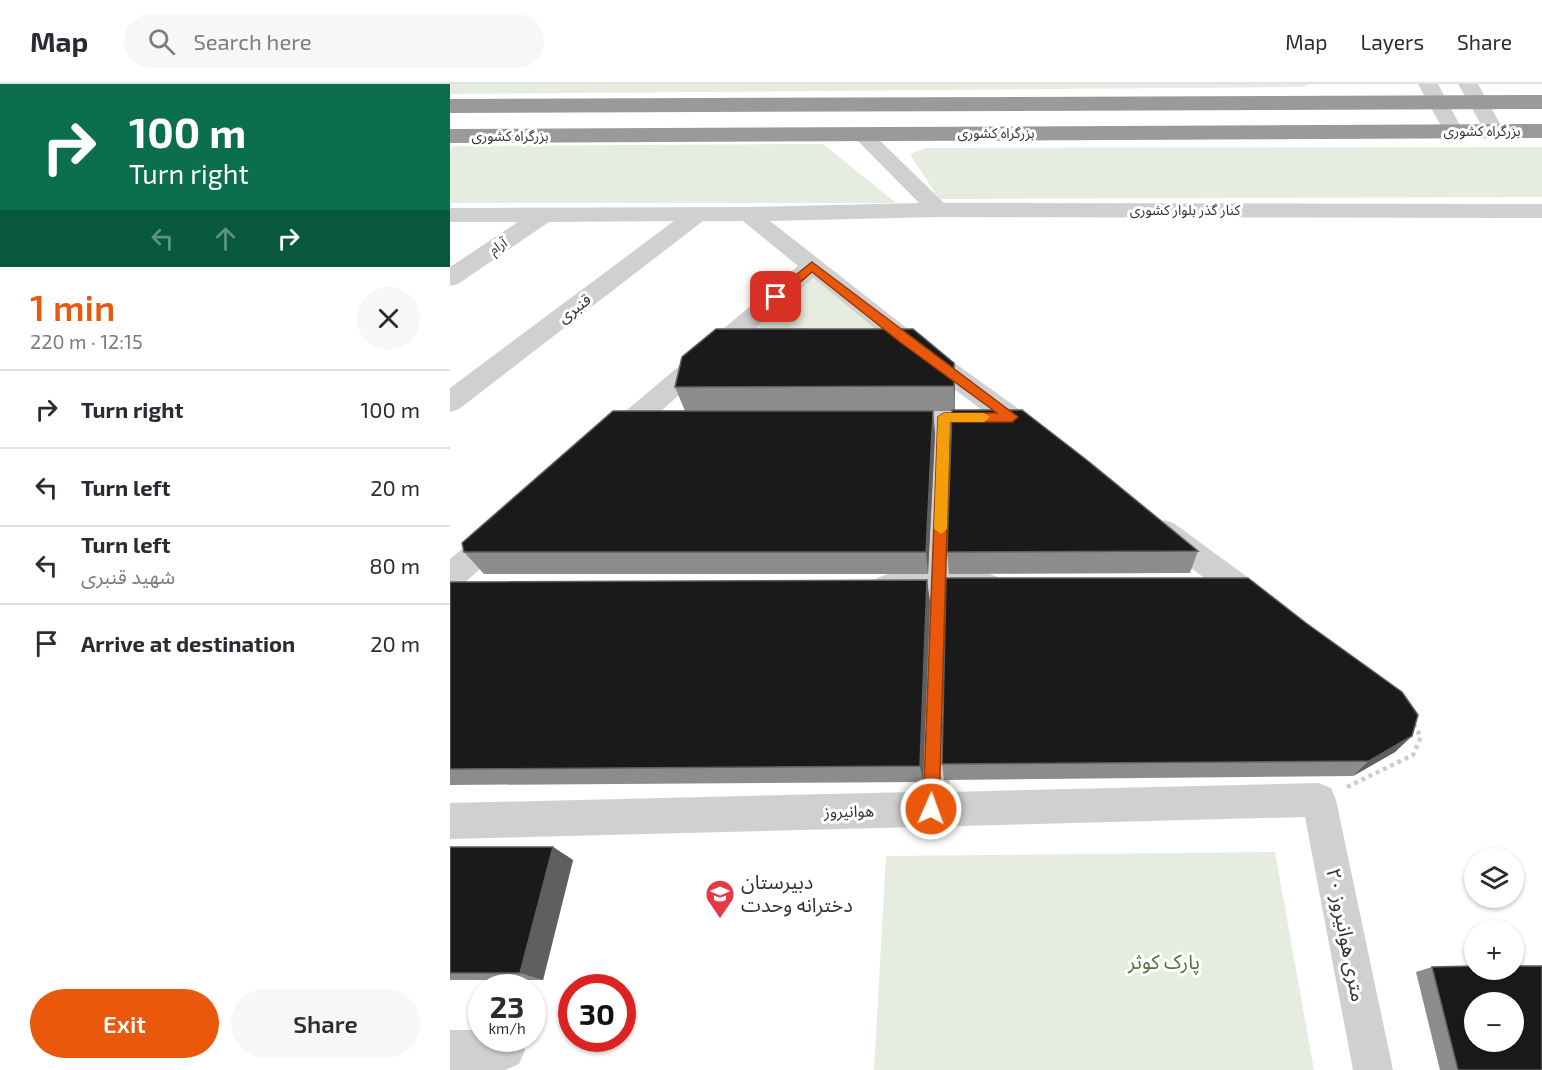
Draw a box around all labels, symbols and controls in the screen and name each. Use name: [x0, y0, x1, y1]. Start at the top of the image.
search box: [124, 14, 544, 68]
text: Map: [30, 24, 88, 58]
icon: search: [145, 25, 178, 58]
text: Search here: [193, 28, 312, 54]
text: Map: [1285, 29, 1327, 54]
text: Layers: [1360, 29, 1424, 54]
text: Share: [1457, 29, 1512, 54]
text: 100 m: [129, 106, 246, 156]
icon: right: [30, 108, 108, 186]
street label: بزرگراه کشوری: [1443, 122, 1521, 140]
street label: بزرگراه کشوری: [957, 124, 1035, 142]
street label: بزرگراه کشوری: [471, 127, 549, 145]
text: Turn right: [129, 157, 249, 189]
street label: کنار گذر بلوار کشوری: [1130, 201, 1241, 219]
icon: left: [146, 222, 179, 255]
icon: ahead: [209, 222, 242, 255]
icon: right: [272, 222, 305, 255]
street label: آرام: [485, 233, 512, 260]
pin: [750, 271, 801, 322]
icon: arrive: [759, 280, 792, 313]
text: 1 min: [30, 285, 115, 328]
button: close: [357, 287, 420, 350]
street label: قنبری: [553, 289, 595, 327]
text: 220 m · 12:15: [30, 329, 143, 353]
icon: right: [30, 393, 63, 426]
text: Turn right: [81, 396, 183, 422]
text: 100 m: [361, 396, 420, 422]
icon: left: [30, 471, 63, 504]
text: Turn left: [81, 474, 170, 500]
text: 20 m: [370, 474, 420, 500]
text: Turn left: [81, 531, 170, 557]
icon: left: [30, 549, 63, 582]
text: 80 m: [369, 552, 420, 578]
text: شهید قنبری: [81, 564, 175, 588]
icon: arrive: [30, 627, 63, 660]
text: Arrive at destination: [81, 630, 295, 656]
text: 20 m: [370, 630, 420, 656]
position arrow: [899, 777, 963, 841]
street label: هوانیروز: [823, 801, 874, 821]
map controls: [1464, 848, 1524, 1052]
button: layers: [1464, 848, 1524, 908]
street label: ۲۰ متری هوانیروز: [1321, 866, 1372, 1004]
place label: دبیرستان دخترانه وحدت: [741, 869, 853, 917]
school or university icon: دبیرستان دخترانه وحدت: [704, 878, 736, 920]
button: +: [1464, 920, 1524, 980]
park label: پارک کوثر: [1127, 949, 1200, 975]
speed limit sign: 30: [558, 974, 636, 1052]
text: 23: [490, 988, 524, 1024]
button: Exit: [30, 989, 219, 1058]
button: Share: [231, 989, 420, 1058]
button: −: [1464, 992, 1524, 1052]
text: km/h: [488, 1019, 526, 1037]

